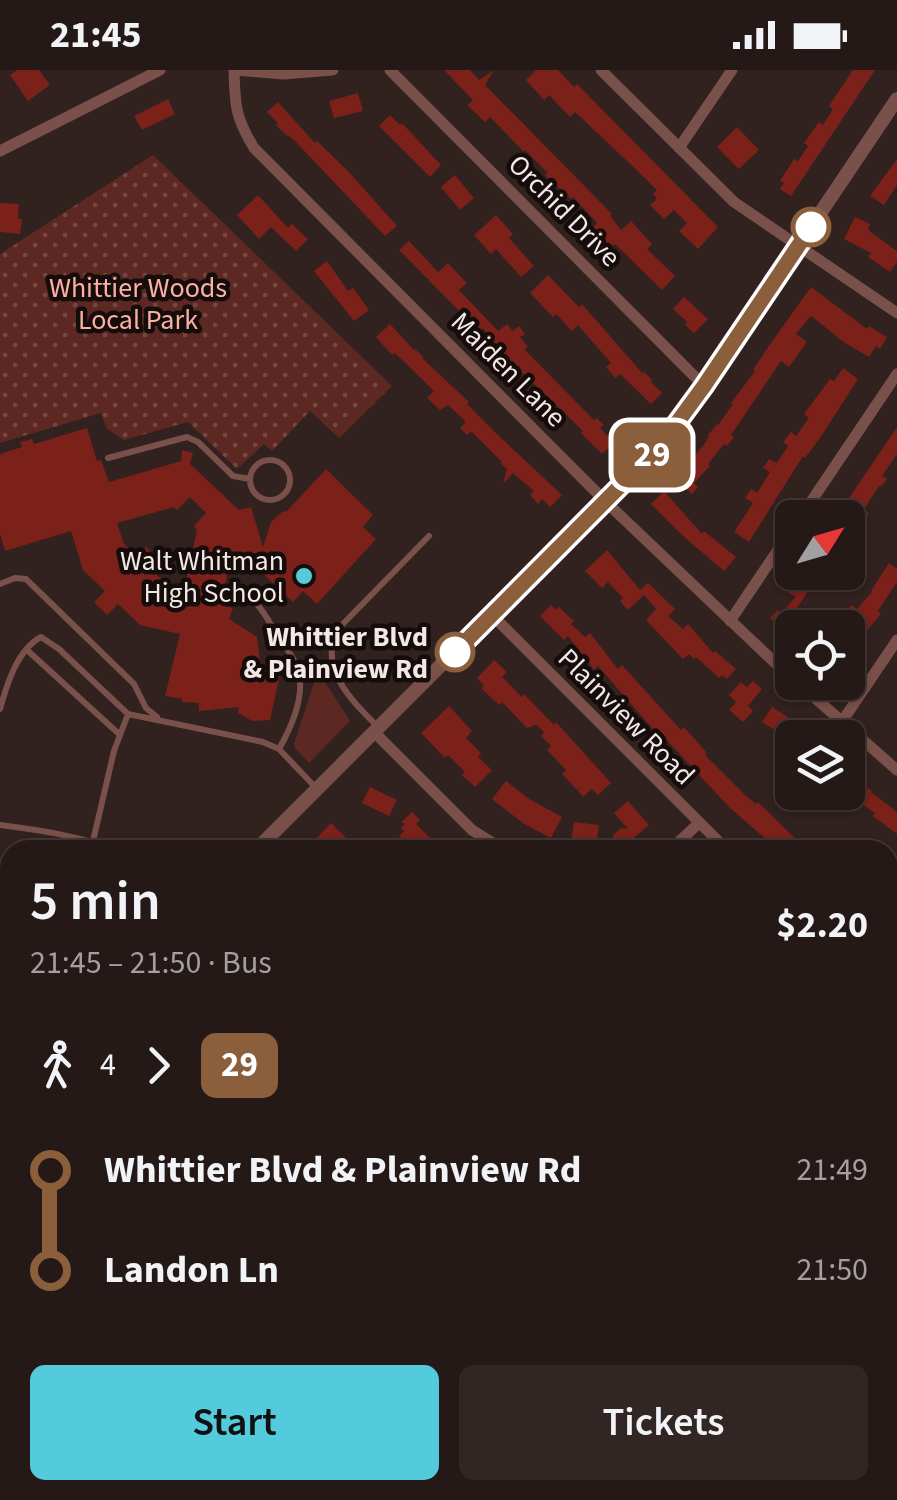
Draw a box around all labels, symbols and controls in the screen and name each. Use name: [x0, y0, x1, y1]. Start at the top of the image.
text: 21:45: [50, 8, 142, 62]
street label: Orchid Drive: [499, 145, 630, 276]
unlabelled marker: [792, 208, 830, 246]
park label: Whittier Woods Local Park: [49, 268, 227, 340]
street label: Maiden Lane: [442, 303, 575, 436]
line badge: 29: [607, 422, 697, 488]
text: 29: [634, 430, 670, 480]
north arrow: [775, 500, 865, 590]
map controls: [775, 500, 865, 810]
place label: Walt Whitman High School: [120, 541, 284, 613]
marker: Walt Whitman High School: [293, 565, 315, 587]
button: locate: [775, 610, 865, 700]
place label: Whittier Blvd & Plainview Rd: [244, 617, 428, 689]
marker: Whittier Blvd & Plainview Rd: [436, 633, 474, 671]
street label: Plainview Road: [549, 639, 704, 794]
button: layers: [775, 720, 865, 810]
text: 5 min: [30, 863, 161, 941]
text: $2.20: [776, 898, 868, 952]
text: 21:45 – 21:50 · Bus: [30, 940, 272, 986]
icon: walk: [30, 1038, 85, 1093]
icon: forward: [131, 1038, 186, 1093]
text: 29: [221, 1040, 258, 1090]
text: 4: [100, 1042, 116, 1088]
text: Whittier Blvd & Plainview Rd: [104, 1143, 581, 1197]
text: 21:49: [796, 1147, 868, 1193]
text: Landon Ln: [104, 1243, 279, 1297]
text: 21:50: [796, 1247, 868, 1293]
button: Start: [30, 1365, 439, 1480]
button: Tickets: [459, 1365, 868, 1480]

